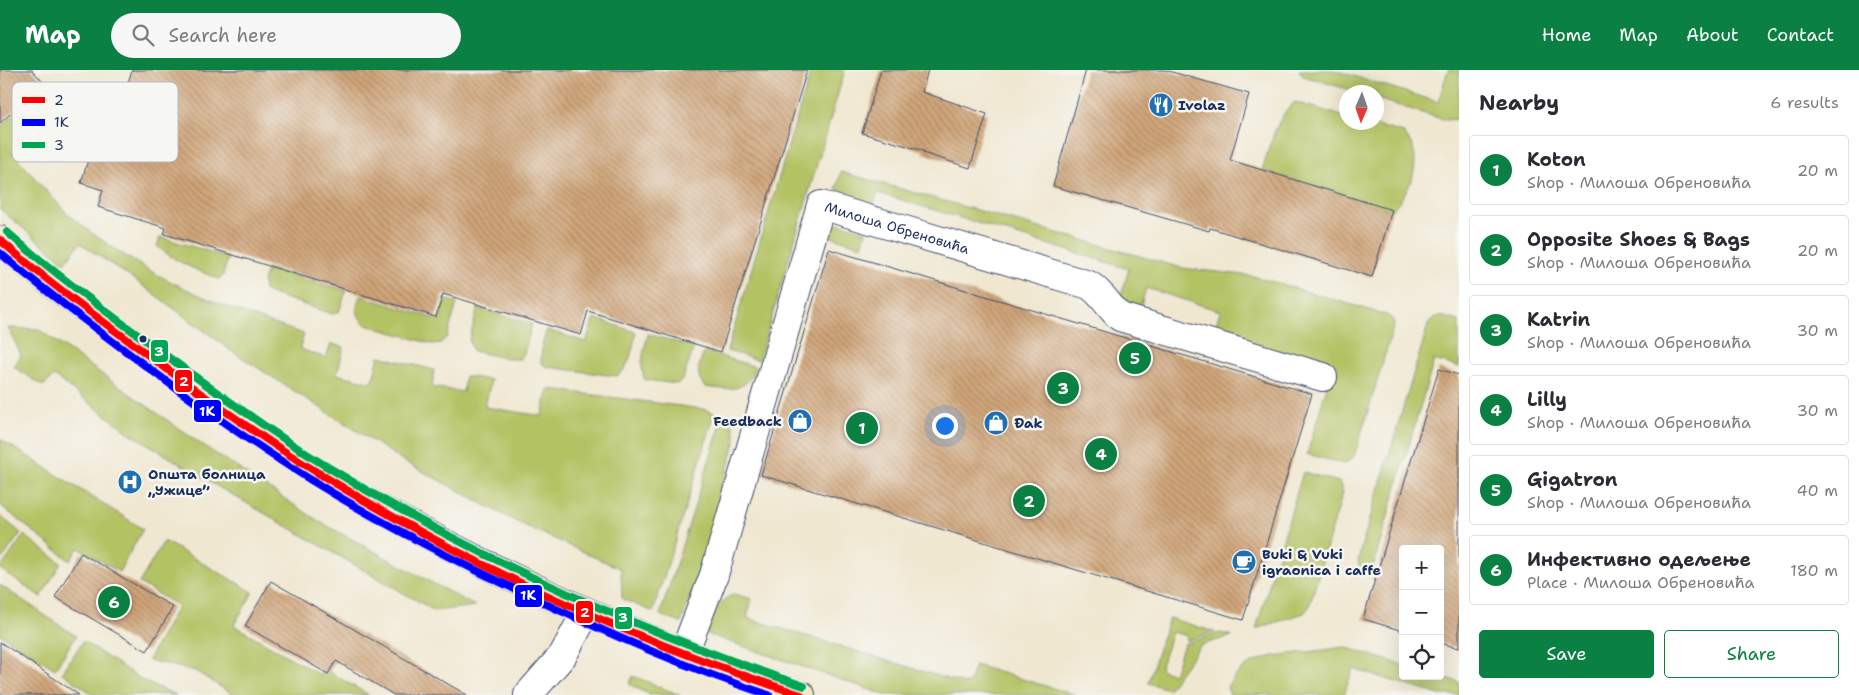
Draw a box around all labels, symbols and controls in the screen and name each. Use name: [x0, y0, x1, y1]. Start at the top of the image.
search box: [111, 13, 461, 58]
text: Map: [25, 19, 81, 51]
icon: search: [129, 21, 157, 49]
text: Search here: [169, 23, 277, 48]
text: Home: [1542, 23, 1591, 47]
text: Map: [1619, 23, 1658, 47]
text: About: [1686, 23, 1739, 47]
text: Contact: [1767, 23, 1834, 47]
legend: [12, 82, 178, 162]
north arrow: [1339, 85, 1384, 130]
text: Nearby: [1479, 89, 1559, 117]
text: 2: [54, 91, 64, 109]
restaurant icon: Ivolaz: [1148, 92, 1174, 118]
text: 6 results: [1770, 92, 1839, 113]
place label: Ivolaz: [1178, 96, 1226, 114]
text: 1K: [54, 113, 69, 131]
text: 3: [54, 136, 64, 154]
text: Koton: [1527, 147, 1586, 172]
text: 1: [1492, 160, 1500, 181]
text: 20 m: [1797, 160, 1838, 181]
text: Shop · Милоша Обреновића: [1527, 172, 1751, 193]
street label: Милоша Обреновића: [823, 198, 972, 258]
text: Opposite Shoes & Bags: [1527, 227, 1750, 252]
text: 2: [1490, 240, 1502, 261]
text: 20 m: [1797, 240, 1838, 261]
text: Shop · Милоша Обреновића: [1527, 252, 1751, 273]
text: Katrin: [1527, 307, 1590, 332]
text: 3: [1490, 320, 1502, 341]
text: 30 m: [1797, 320, 1838, 341]
text: Shop · Милоша Обреновића: [1527, 332, 1751, 353]
unlabelled marker: [138, 334, 148, 344]
line badge: 3: [150, 339, 169, 363]
pin: 5: [1119, 339, 1151, 377]
text: 3: [154, 342, 164, 360]
line badge: 2: [174, 369, 193, 393]
pin: 3: [1047, 369, 1079, 407]
text: 2: [179, 372, 189, 390]
text: Lilly: [1527, 387, 1567, 412]
line badge: 1K: [193, 399, 222, 423]
text: 4: [1490, 400, 1502, 421]
text: 30 m: [1797, 400, 1838, 421]
text: 1K: [199, 402, 215, 420]
shop icon: Feedback: [787, 408, 813, 434]
pin: 1: [846, 409, 878, 447]
shop icon: Đak: [983, 410, 1009, 436]
place label: Feedback: [713, 412, 782, 430]
text: Shop · Милоша Обреновића: [1527, 412, 1751, 433]
your location: [932, 413, 958, 439]
place label: Đak: [1014, 414, 1043, 432]
pin: 4: [1085, 435, 1117, 473]
place label: Општа болница „Ужице”: [148, 465, 266, 499]
text: Gigatron: [1527, 467, 1617, 492]
hospital icon: Општа болница „Ужице”: [117, 469, 143, 495]
text: 5: [1491, 480, 1501, 501]
text: 40 m: [1796, 480, 1838, 501]
pin: 2: [1013, 482, 1045, 520]
text: Shop · Милоша Обреновића: [1527, 492, 1751, 513]
place label: Buki & Vuki igraonica i caffe: [1262, 545, 1381, 579]
map controls: [1399, 545, 1444, 680]
button: +: [1399, 545, 1444, 590]
text: Инфективно одељење: [1527, 547, 1751, 572]
cafe icon: Buki & Vuki igraonica i caffe: [1231, 549, 1257, 575]
text: 6: [1490, 560, 1502, 581]
text: 180 m: [1790, 560, 1838, 581]
text: Place · Милоша Обреновића: [1527, 572, 1755, 593]
pin: 6: [98, 583, 130, 621]
line badge: 1K: [514, 584, 543, 608]
text: 1K: [520, 586, 536, 604]
button: −: [1399, 590, 1444, 635]
line badge: 2: [575, 600, 594, 624]
text: 2: [580, 603, 590, 621]
line badge: 3: [614, 606, 633, 630]
text: 3: [618, 608, 628, 626]
button: Save: [1479, 630, 1654, 678]
button: Share: [1664, 630, 1839, 678]
button: locate: [1399, 635, 1444, 680]

